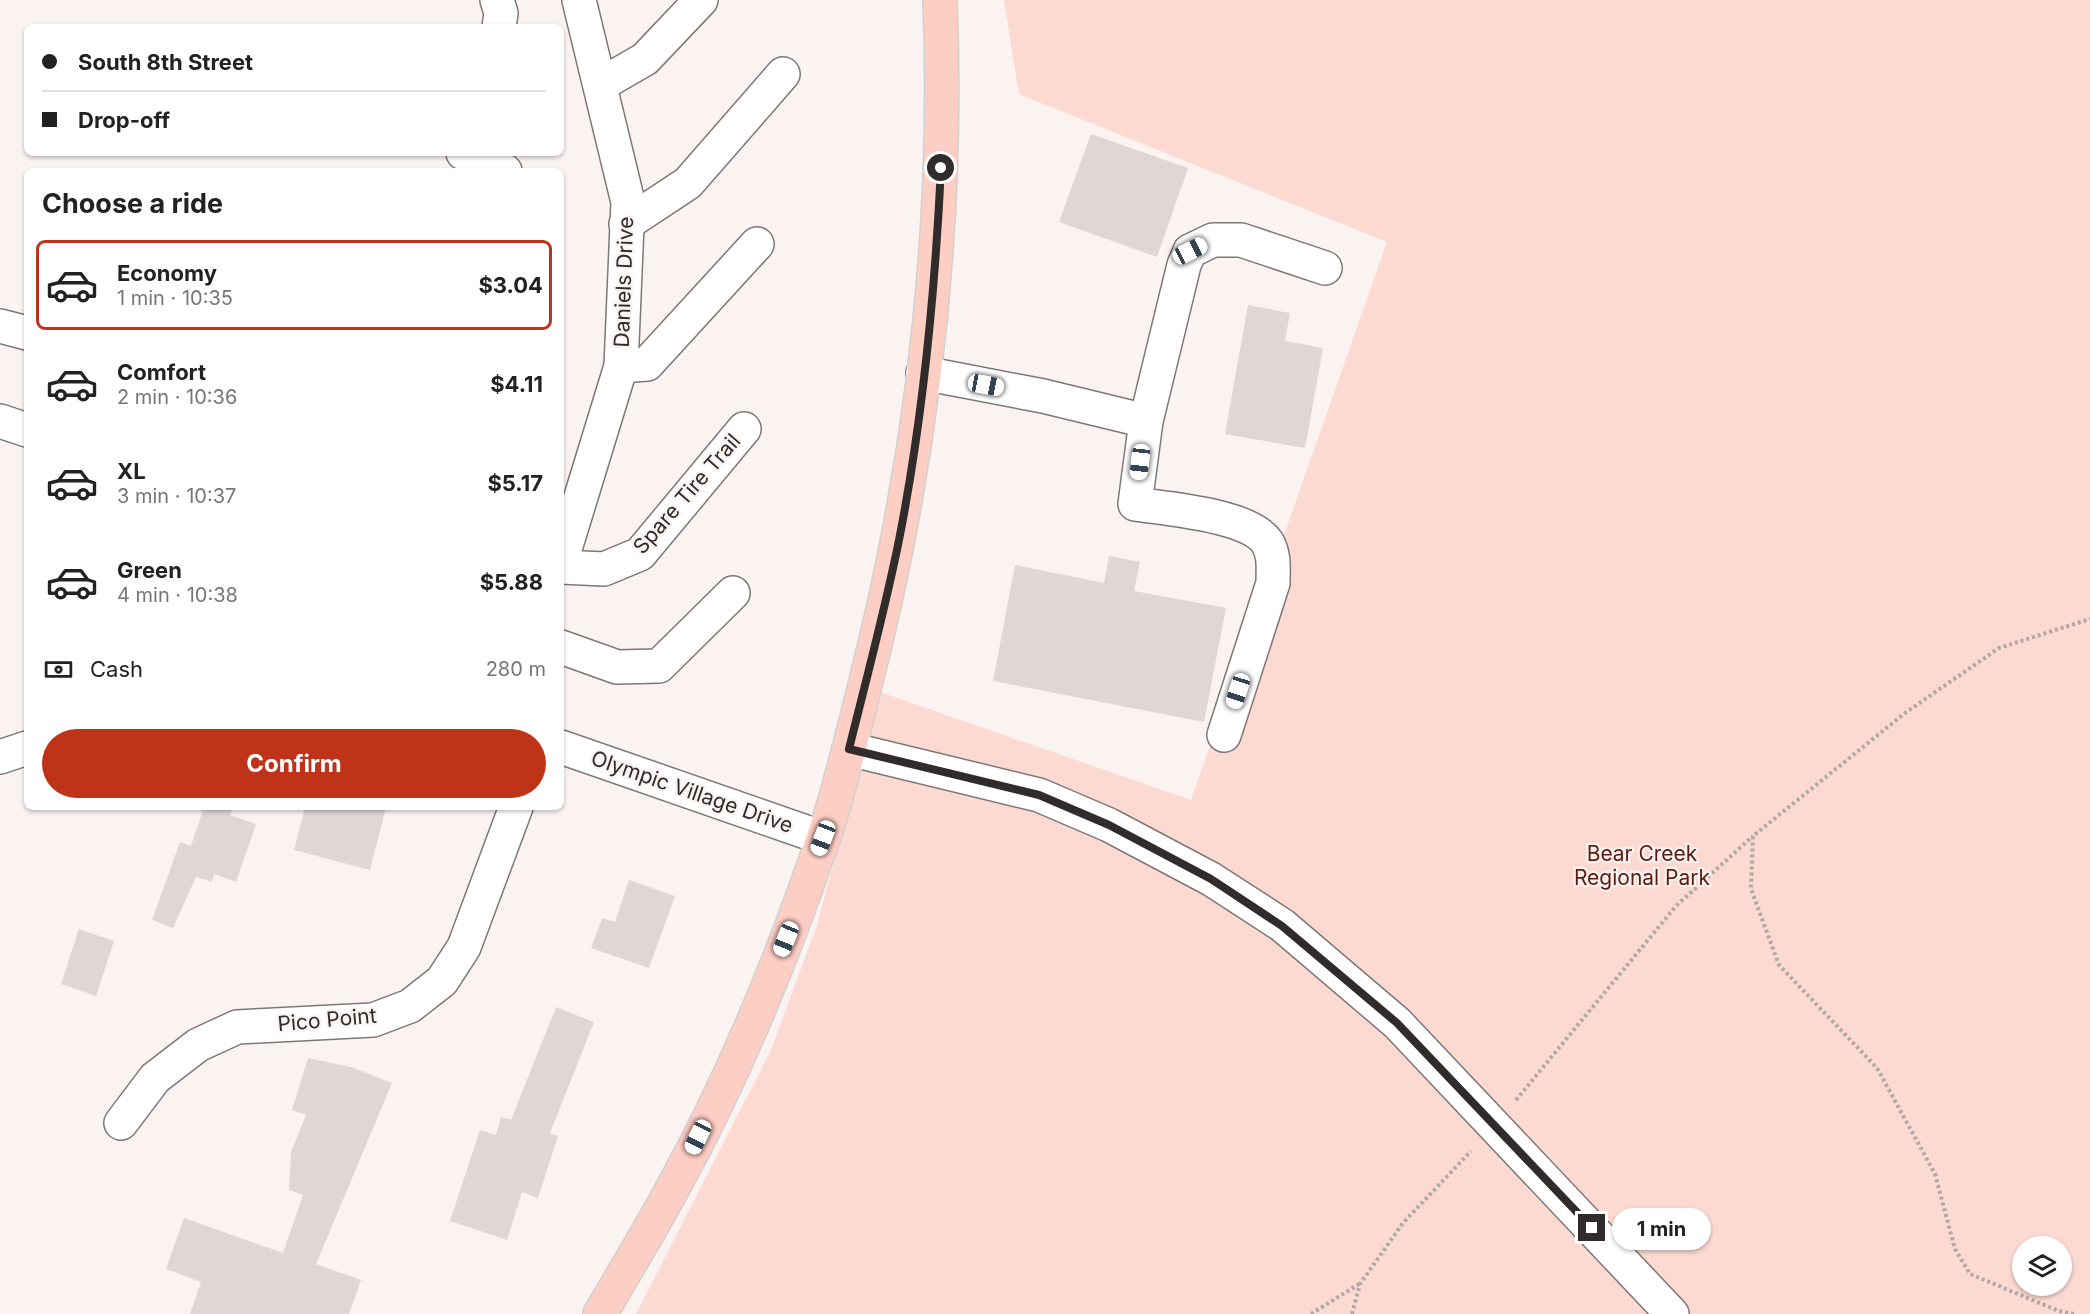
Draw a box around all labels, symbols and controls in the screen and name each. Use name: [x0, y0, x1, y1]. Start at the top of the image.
text: South 8th Street: [78, 49, 253, 75]
text: Drop-off: [78, 107, 170, 133]
route start: [927, 154, 954, 181]
text: Choose a ride: [42, 187, 223, 220]
street label: Daniels Drive: [609, 216, 638, 348]
car: [1170, 235, 1210, 267]
icon: car: [45, 258, 99, 312]
text: Economy: [117, 260, 217, 286]
text: $3.04: [478, 272, 543, 298]
text: 1 min · 10:35: [117, 286, 233, 310]
icon: car: [45, 357, 99, 411]
text: Comfort: [117, 359, 206, 385]
text: $4.11: [490, 371, 543, 397]
car: [967, 373, 1005, 397]
text: 2 min · 10:36: [117, 385, 237, 409]
street label: Spare Tire Trail: [628, 429, 745, 559]
car: [1129, 443, 1151, 481]
icon: car: [45, 456, 99, 510]
text: XL: [117, 458, 146, 484]
text: $5.17: [487, 470, 543, 496]
text: 3 min · 10:37: [117, 484, 236, 508]
icon: car: [45, 555, 99, 609]
text: Green: [117, 557, 182, 583]
text: $5.88: [480, 569, 543, 595]
text: 4 min · 10:38: [117, 583, 238, 607]
icon: cash: [42, 653, 75, 686]
text: Cash: [90, 656, 143, 682]
text: 280 m: [486, 657, 546, 681]
car: [1224, 671, 1252, 711]
button: Confirm: [42, 729, 546, 798]
street label: Olympic Village Drive: [588, 745, 796, 838]
car: [808, 818, 838, 858]
park label: Bear Creek Regional Park: [1574, 841, 1711, 890]
car: [771, 919, 801, 959]
street label: Pico Point: [276, 1003, 378, 1036]
car: [682, 1117, 714, 1157]
callout: 1 min: [1613, 1207, 1712, 1249]
route end: [1578, 1214, 1605, 1241]
text: 1 min: [1637, 1217, 1686, 1241]
map controls: [2012, 1236, 2072, 1296]
button: layers: [2012, 1236, 2072, 1296]

